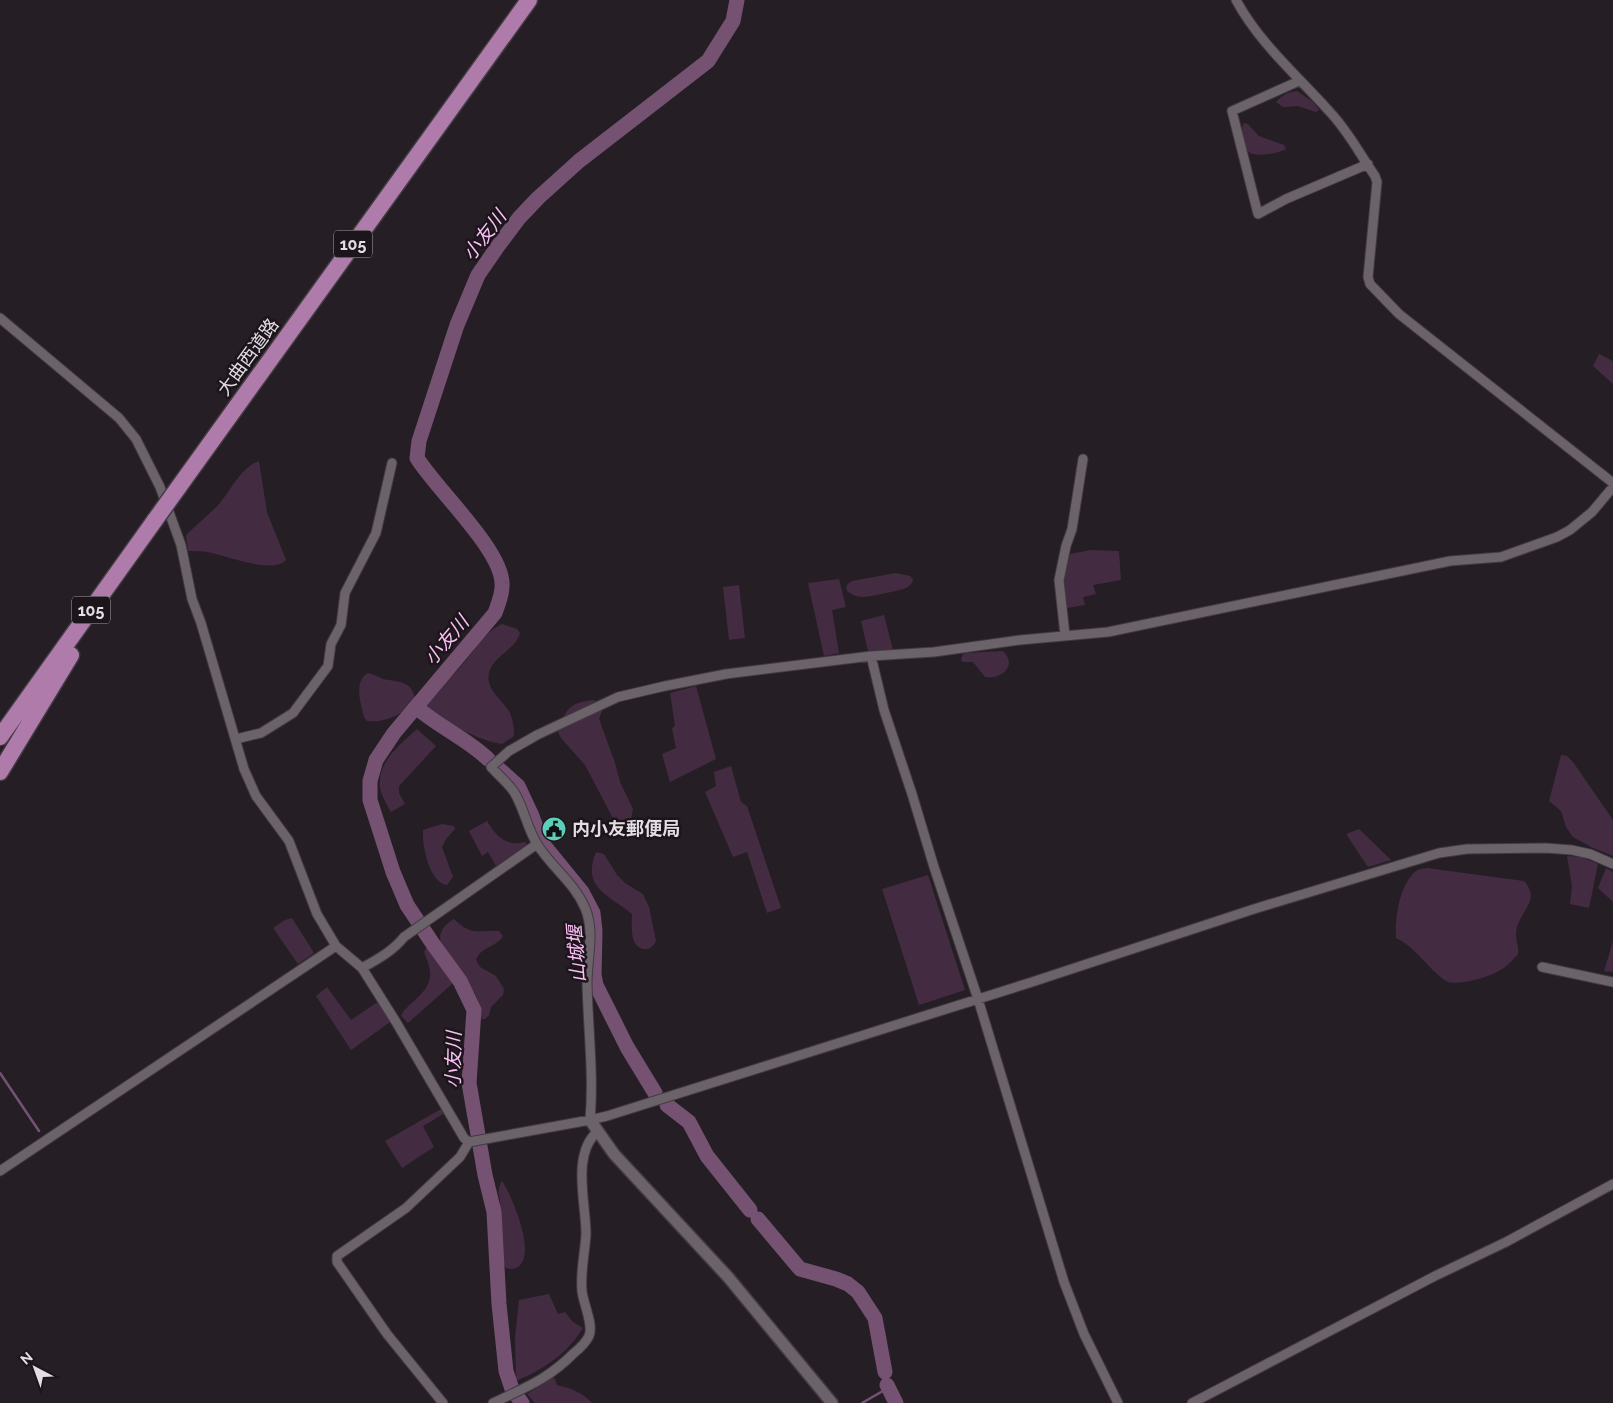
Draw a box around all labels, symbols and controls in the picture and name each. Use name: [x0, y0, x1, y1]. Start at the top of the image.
water label: 小友川: [458, 204, 511, 264]
road number: 105: [334, 230, 372, 258]
street label: 大曲西道路: [213, 314, 283, 399]
road number: 105: [72, 596, 110, 624]
water label: 小友川: [419, 610, 474, 669]
public building icon: 内小友郵便局: [541, 816, 567, 842]
place label: 内小友郵便局: [572, 818, 680, 839]
water label: 山城堰: [563, 922, 589, 983]
water label: 小友川: [442, 1029, 465, 1089]
north arrow: [10, 1343, 60, 1393]
text: N: [17, 1349, 36, 1368]

